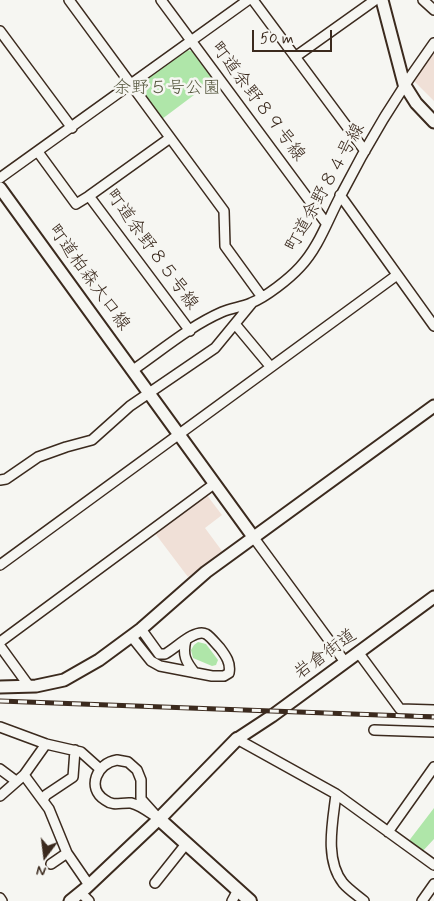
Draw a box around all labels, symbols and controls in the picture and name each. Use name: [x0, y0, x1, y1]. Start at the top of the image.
scale bar: [254, 20, 334, 52]
text: 50 m: [260, 29, 294, 49]
street label: 町道余野８９号線: [205, 38, 309, 166]
park label: 余野５号公園: [113, 78, 221, 100]
street label: 町道余野８４号線: [282, 120, 370, 256]
street label: 町道余野８５号線: [100, 185, 202, 315]
street label: 町道柏森大口線: [42, 221, 134, 335]
street label: 岩倉街道: [291, 625, 361, 685]
north arrow: [20, 831, 70, 881]
text: N: [34, 861, 48, 880]

